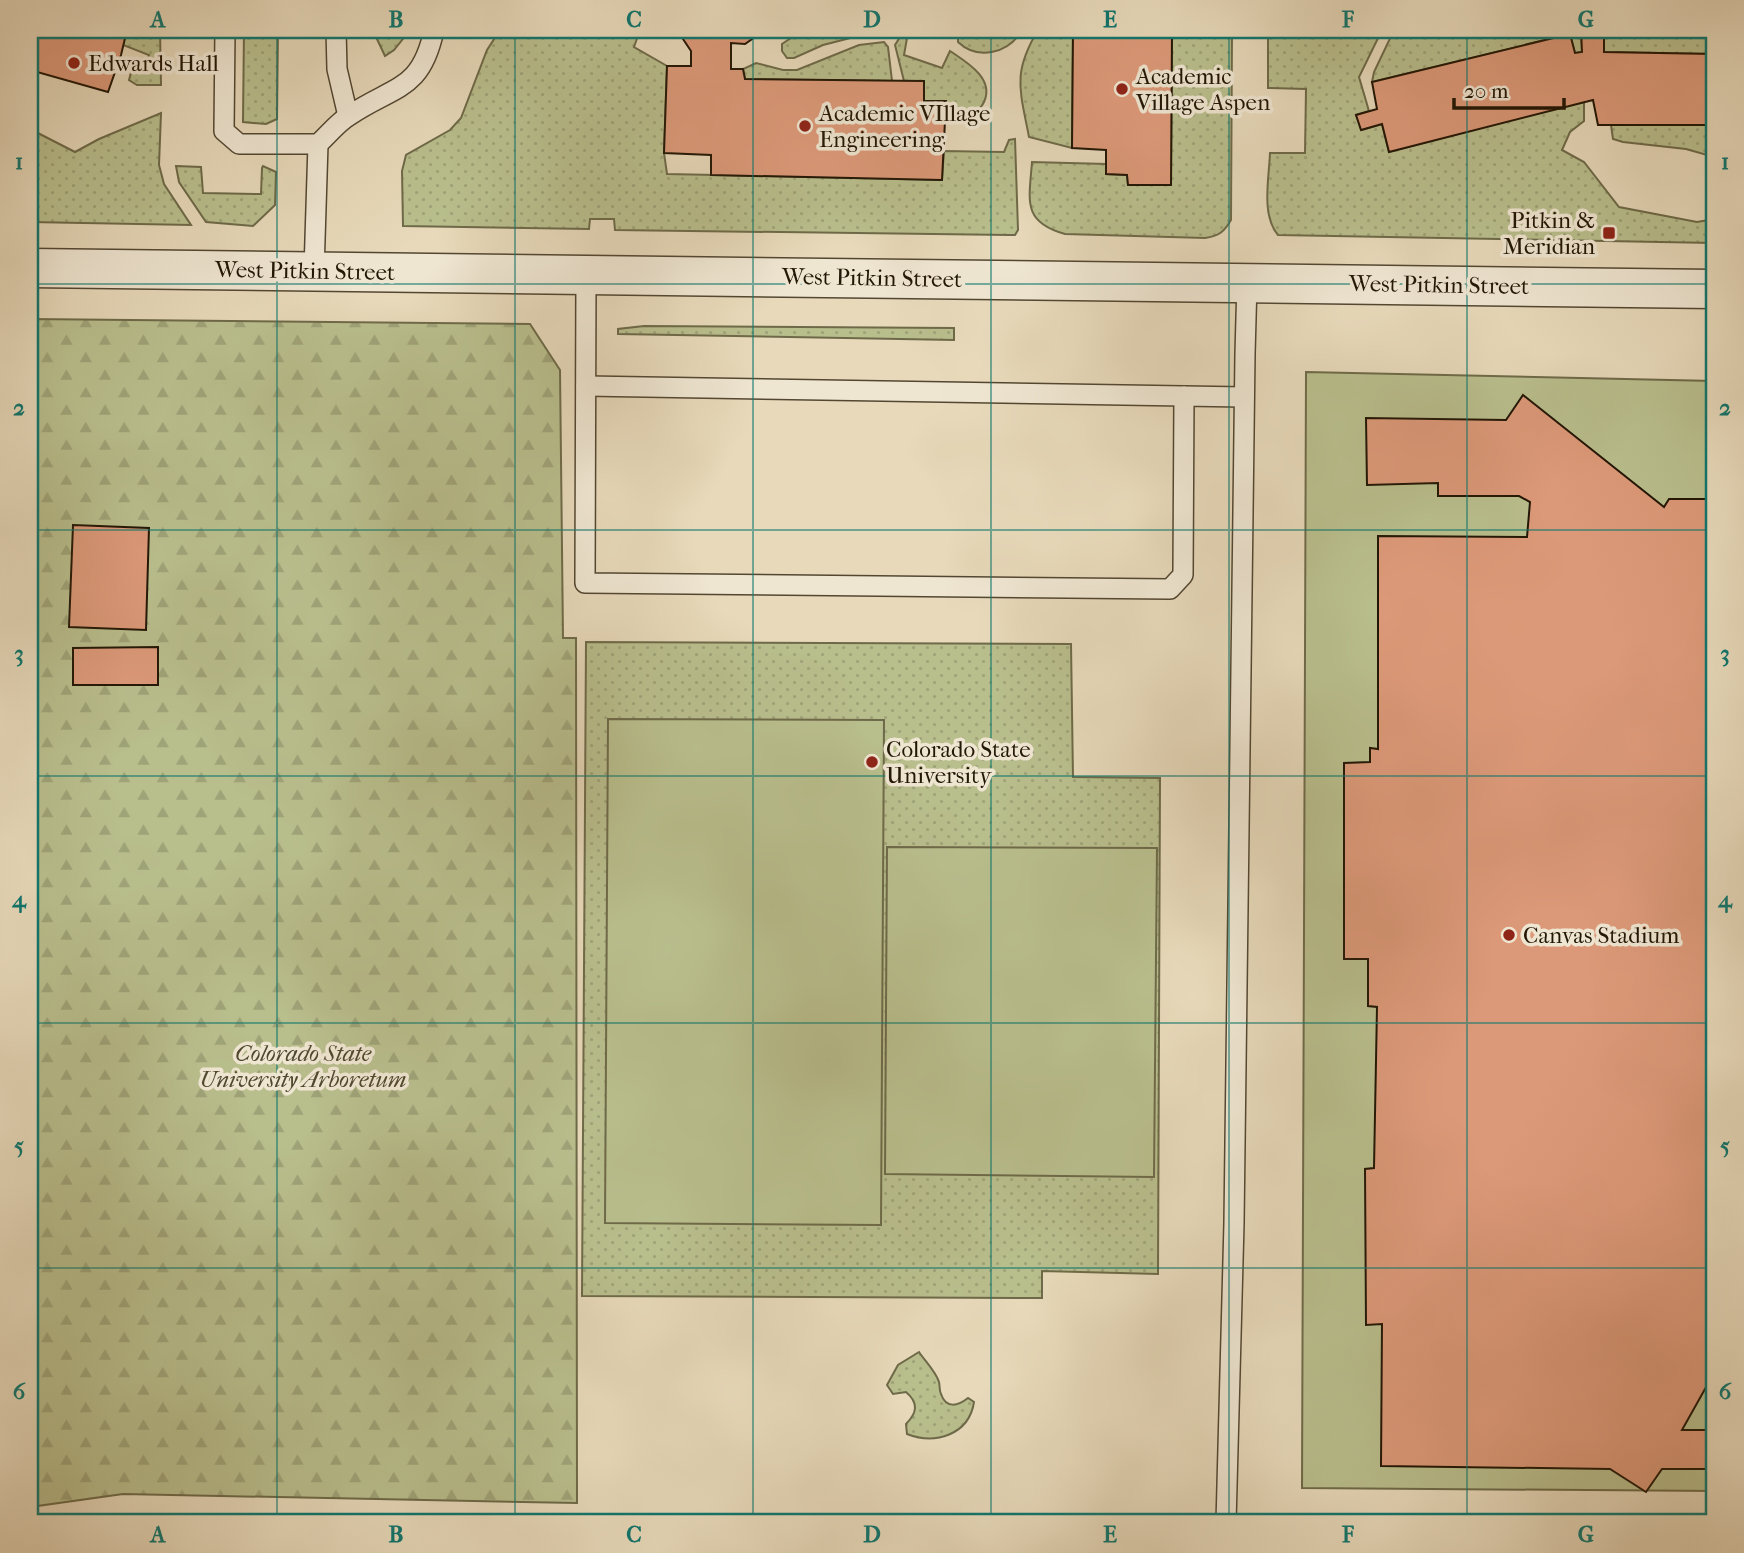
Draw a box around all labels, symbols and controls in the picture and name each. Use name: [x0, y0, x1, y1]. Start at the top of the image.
text: A: [149, 6, 167, 33]
text: B: [389, 6, 404, 33]
text: C: [626, 6, 642, 33]
text: D: [863, 6, 881, 33]
text: E: [1103, 6, 1117, 33]
text: F: [1341, 6, 1355, 33]
text: G: [1578, 6, 1594, 33]
place label: Edwards Hall: [88, 50, 220, 77]
marker: Edwards Hall: [66, 55, 82, 71]
place label: Academic Village Aspen: [1135, 63, 1271, 116]
scale bar: [1454, 66, 1564, 110]
text: 20 m: [1464, 79, 1509, 103]
marker: Academic Village Aspen: [1114, 81, 1130, 97]
place label: Academic VIllage Engineering: [818, 100, 990, 153]
marker: Academic VIllage Engineering: [797, 118, 813, 134]
text: 1: [15, 148, 23, 175]
text: 1: [1721, 148, 1729, 175]
place label: Pitkin & Meridian: [1503, 207, 1596, 260]
marker: Pitkin & Meridian: [1601, 225, 1617, 241]
street label: West Pitkin Street: [214, 256, 395, 286]
street label: West Pitkin Street: [781, 263, 962, 293]
street label: West Pitkin Street: [1348, 270, 1529, 300]
text: 2: [13, 394, 25, 421]
text: 2: [1719, 394, 1731, 421]
text: 3: [14, 640, 24, 667]
text: 3: [1720, 640, 1730, 667]
place label: Colorado State University: [886, 736, 1031, 789]
marker: Colorado State University: [864, 754, 880, 770]
text: 4: [11, 886, 27, 913]
text: 4: [1717, 886, 1733, 913]
place label: Canvas Stadium: [1523, 922, 1679, 949]
marker: Canvas Stadium: [1501, 927, 1517, 943]
park label: Colorado State University Arboretum: [200, 1040, 406, 1093]
text: 5: [14, 1132, 24, 1159]
text: 5: [1720, 1132, 1730, 1159]
text: 6: [13, 1378, 26, 1405]
text: 6: [1719, 1378, 1732, 1405]
text: A: [149, 1521, 167, 1548]
text: B: [389, 1521, 404, 1548]
text: C: [626, 1521, 642, 1548]
text: D: [863, 1521, 881, 1548]
text: E: [1103, 1521, 1117, 1548]
text: F: [1341, 1521, 1355, 1548]
text: G: [1578, 1521, 1594, 1548]

